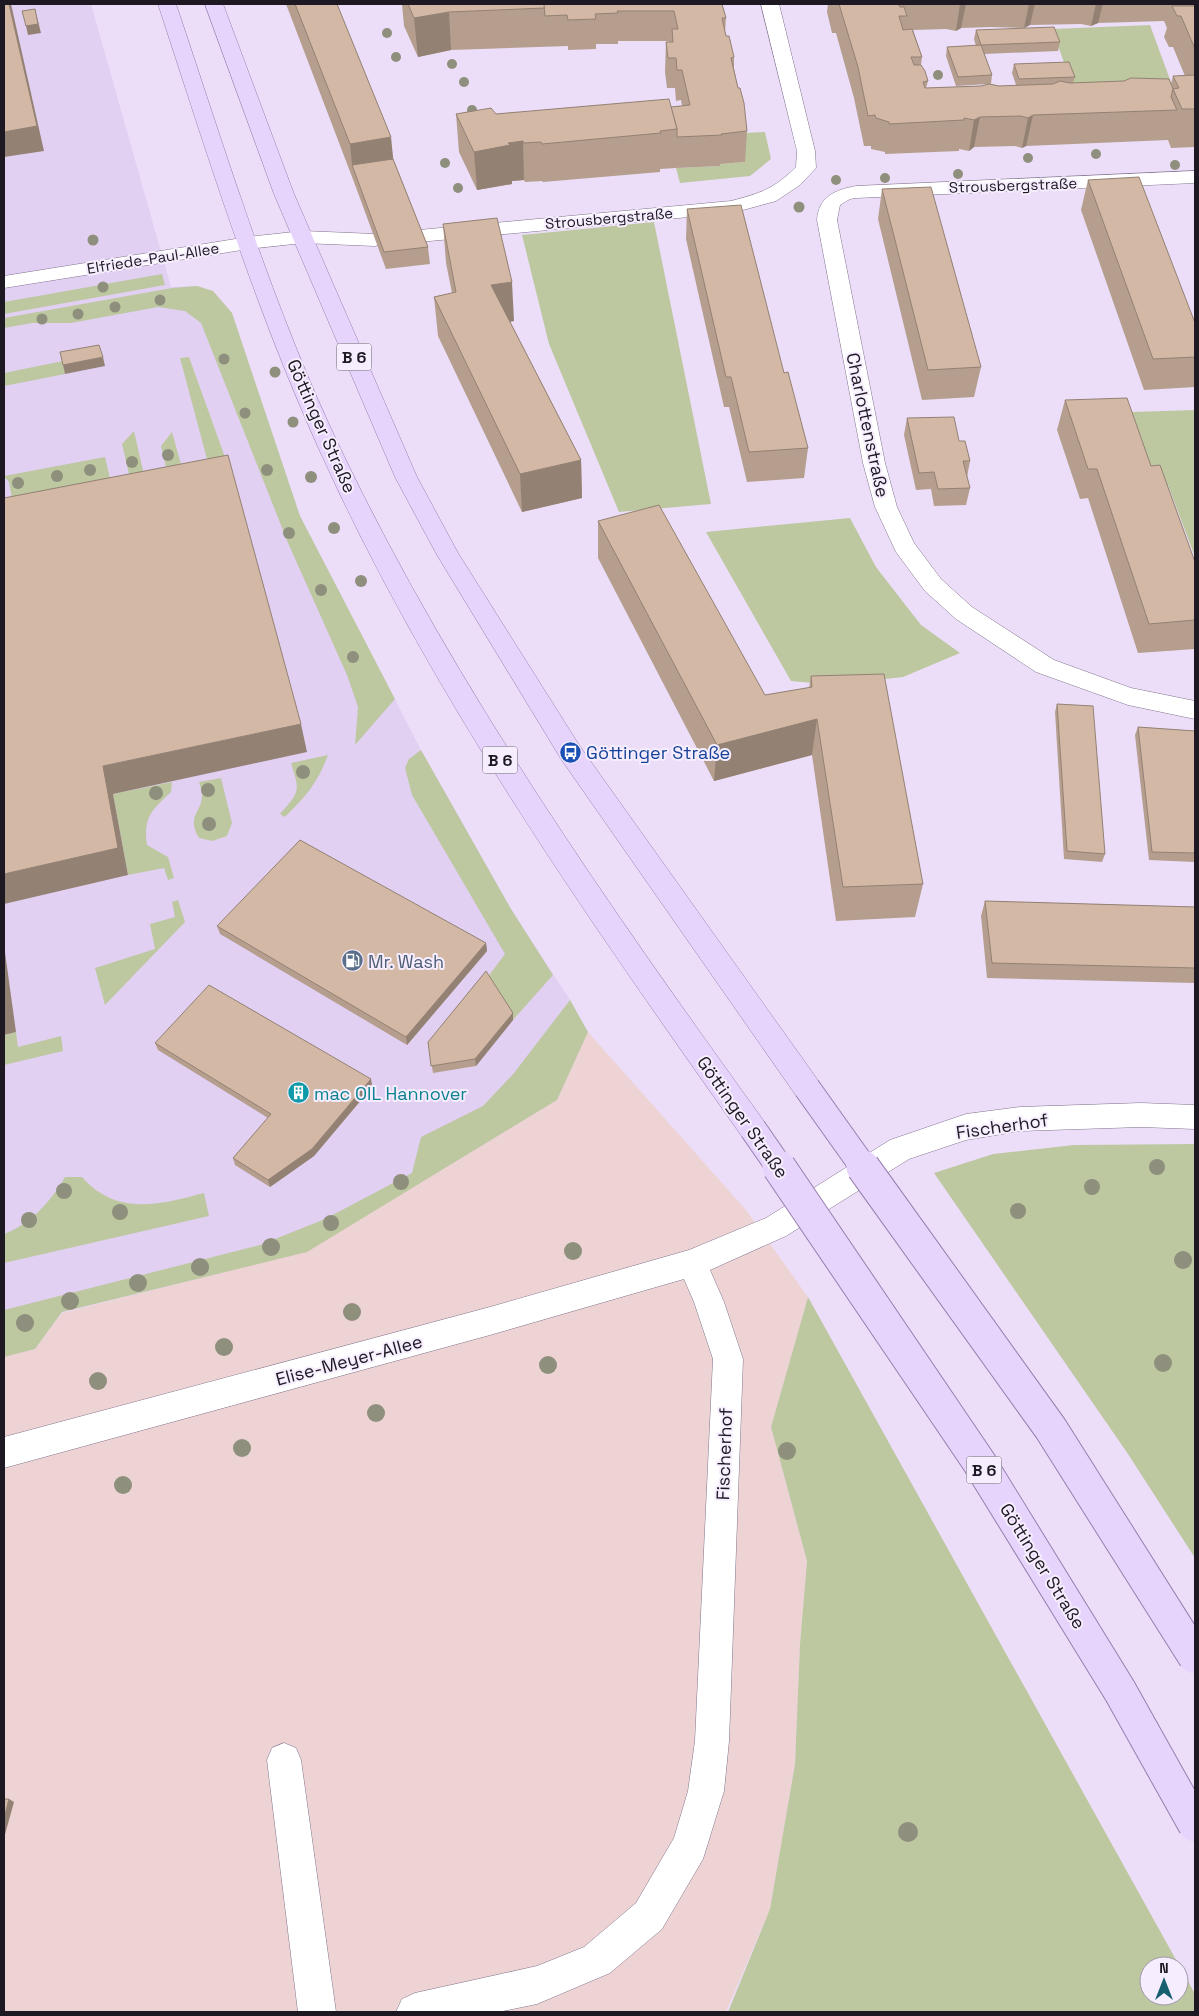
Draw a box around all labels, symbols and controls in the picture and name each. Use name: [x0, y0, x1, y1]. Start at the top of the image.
street label: Strousbergstraße: [949, 173, 1078, 197]
street label: Strousbergstraße: [544, 203, 674, 233]
street label: Elfriede-Paul-Allee: [86, 238, 221, 278]
road number: B 6: [336, 344, 372, 371]
street label: Charlottenstraße: [841, 351, 895, 499]
street label: Göttinger Straße: [282, 355, 362, 497]
bus stop icon: Göttinger Straße: [558, 740, 582, 764]
place label: Göttinger Straße: [586, 741, 730, 764]
road number: B 6: [482, 746, 518, 774]
fuel station icon: Mr. Wash: [340, 949, 364, 973]
place label: Mr. Wash: [368, 950, 444, 973]
street label: Göttinger Straße: [692, 1051, 794, 1183]
building icon: mac OIL Hannover: [286, 1081, 310, 1105]
place label: mac OIL Hannover: [314, 1082, 467, 1105]
street label: Fischerhof: [955, 1108, 1049, 1144]
street label: Elise-Meyer-Allee: [273, 1329, 425, 1391]
street label: Fischerhof: [711, 1407, 737, 1501]
road number: B 6: [966, 1456, 1002, 1484]
street label: Göttinger Straße: [995, 1499, 1091, 1633]
north arrow: [1139, 1956, 1189, 2006]
text: N: [1159, 1959, 1169, 1977]

